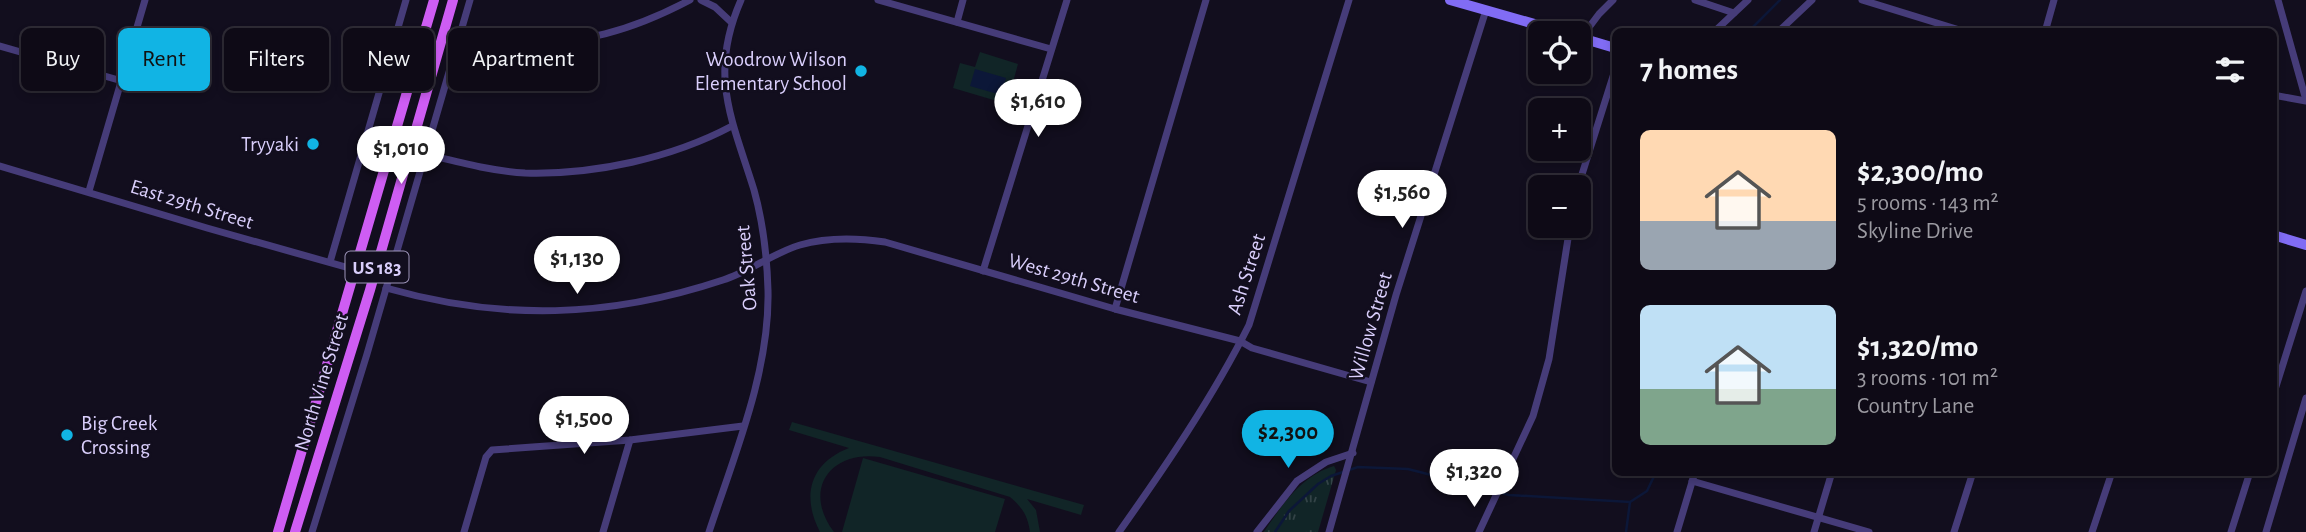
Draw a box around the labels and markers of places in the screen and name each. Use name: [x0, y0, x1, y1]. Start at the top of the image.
place label: Woodrow Wilson Elementary School: [695, 49, 847, 94]
marker: Woodrow Wilson Elementary School: [853, 63, 869, 79]
pin: $1,610: [981, 80, 1095, 139]
pin: $1,010: [344, 127, 458, 186]
place label: Tryyaki: [241, 134, 299, 155]
marker: Tryyaki: [305, 136, 321, 152]
pin: $1,560: [1345, 170, 1459, 230]
pin: $1,130: [520, 236, 634, 296]
pin: $1,500: [527, 396, 641, 456]
pin: $2,300: [1231, 410, 1345, 470]
place label: Big Creek Crossing: [81, 413, 158, 458]
marker: Big Creek Crossing: [59, 427, 75, 443]
pin: $1,320: [1417, 449, 1531, 509]

